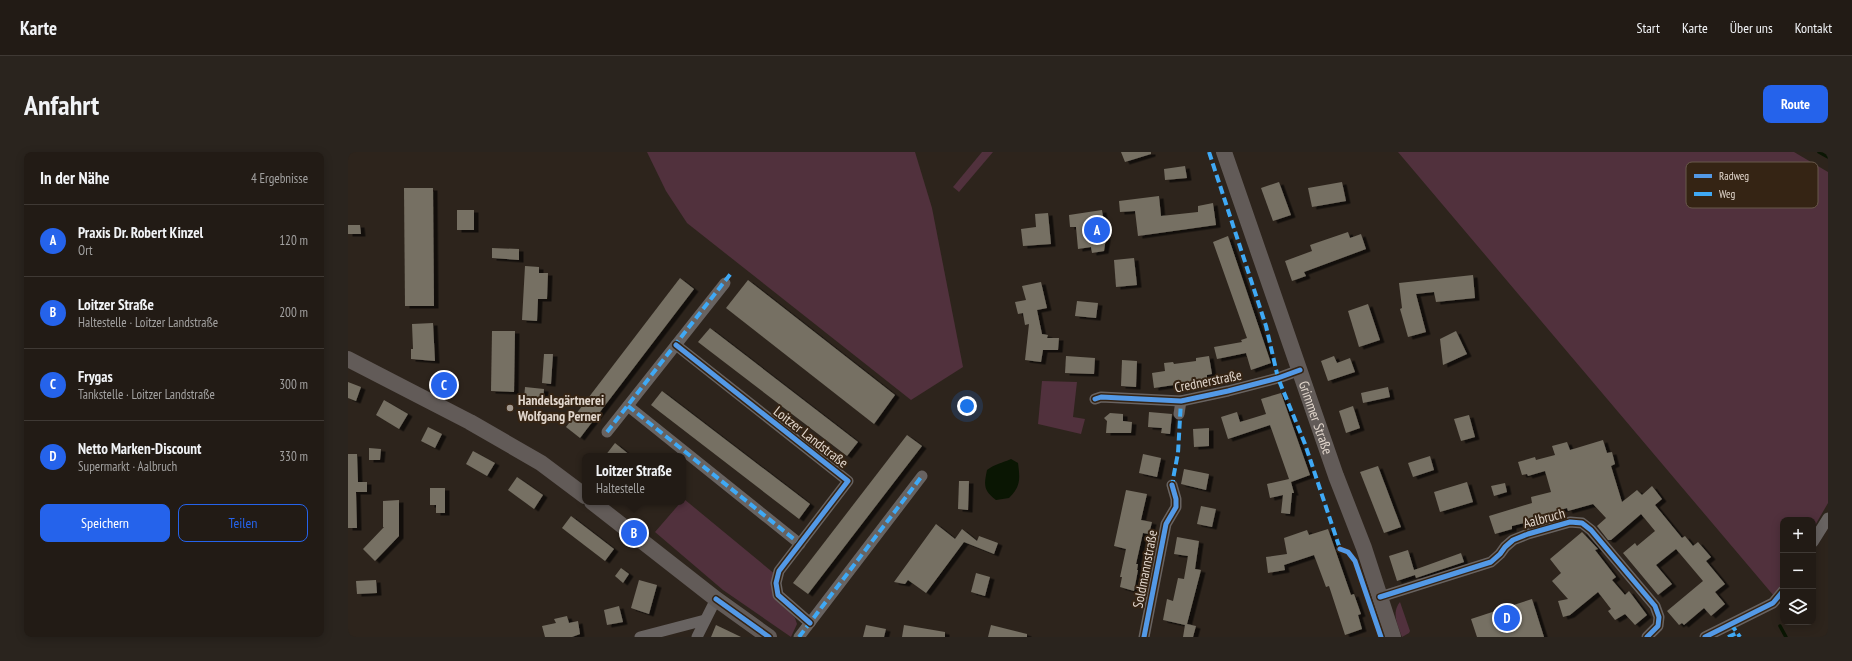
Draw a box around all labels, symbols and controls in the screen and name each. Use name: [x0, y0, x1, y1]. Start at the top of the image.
text: Karte: [20, 16, 57, 40]
text: Start: [1636, 19, 1660, 37]
text: Karte: [1682, 19, 1708, 37]
text: Über uns: [1730, 19, 1773, 37]
text: Kontakt: [1795, 19, 1832, 37]
button: Route: [1763, 85, 1828, 123]
text: Anfahrt: [24, 86, 99, 123]
legend: [1686, 162, 1818, 208]
text: In der Nähe: [40, 167, 110, 189]
text: Radweg: [1719, 169, 1749, 183]
text: 4 Ergebnisse: [251, 170, 308, 187]
text: Weg: [1719, 187, 1735, 201]
pin: A: [1084, 215, 1110, 245]
text: Praxis Dr. Robert Kinzel: [78, 223, 203, 242]
text: A: [50, 232, 56, 249]
text: 120 m: [279, 232, 308, 249]
text: Ort: [78, 242, 93, 259]
text: Loitzer Straße: [78, 295, 154, 314]
text: B: [50, 304, 56, 321]
text: 200 m: [279, 304, 308, 321]
text: Haltestelle · Loitzer Landstraße: [78, 314, 218, 331]
street label: Crednerstraße: [1173, 366, 1243, 396]
text: Frygas: [78, 367, 113, 386]
pin: C: [431, 370, 457, 400]
text: C: [50, 376, 56, 393]
text: 300 m: [279, 376, 308, 393]
street label: Grimmer Straße: [1295, 378, 1337, 457]
text: Tankstelle · Loitzer Landstraße: [78, 386, 215, 403]
place label: Handelsgärtnerei Wolfgang Perner: [517, 391, 604, 425]
your location: [957, 396, 977, 416]
street label: Loitzer Landstraße: [770, 402, 852, 472]
marker: Handelsgärtnerei Wolfgang Perner: [505, 403, 515, 413]
text: Netto Marken-Discount: [78, 439, 201, 458]
text: D: [50, 448, 56, 465]
text: 330 m: [279, 448, 308, 465]
popup: [582, 453, 686, 505]
text: Supermarkt · Aalbruch: [78, 458, 177, 475]
text: Loitzer Straße: [596, 461, 672, 480]
text: Haltestelle: [596, 480, 645, 497]
button: Speichern: [40, 504, 170, 542]
button: Teilen: [178, 504, 308, 542]
street label: Aalbruch: [1521, 504, 1567, 532]
map controls: [1780, 517, 1816, 625]
button: +: [1780, 517, 1816, 553]
pin: B: [621, 518, 647, 548]
street label: Soldmannstraße: [1129, 528, 1161, 609]
button: −: [1780, 553, 1816, 589]
button: layers: [1780, 589, 1816, 625]
pin: D: [1494, 603, 1520, 633]

